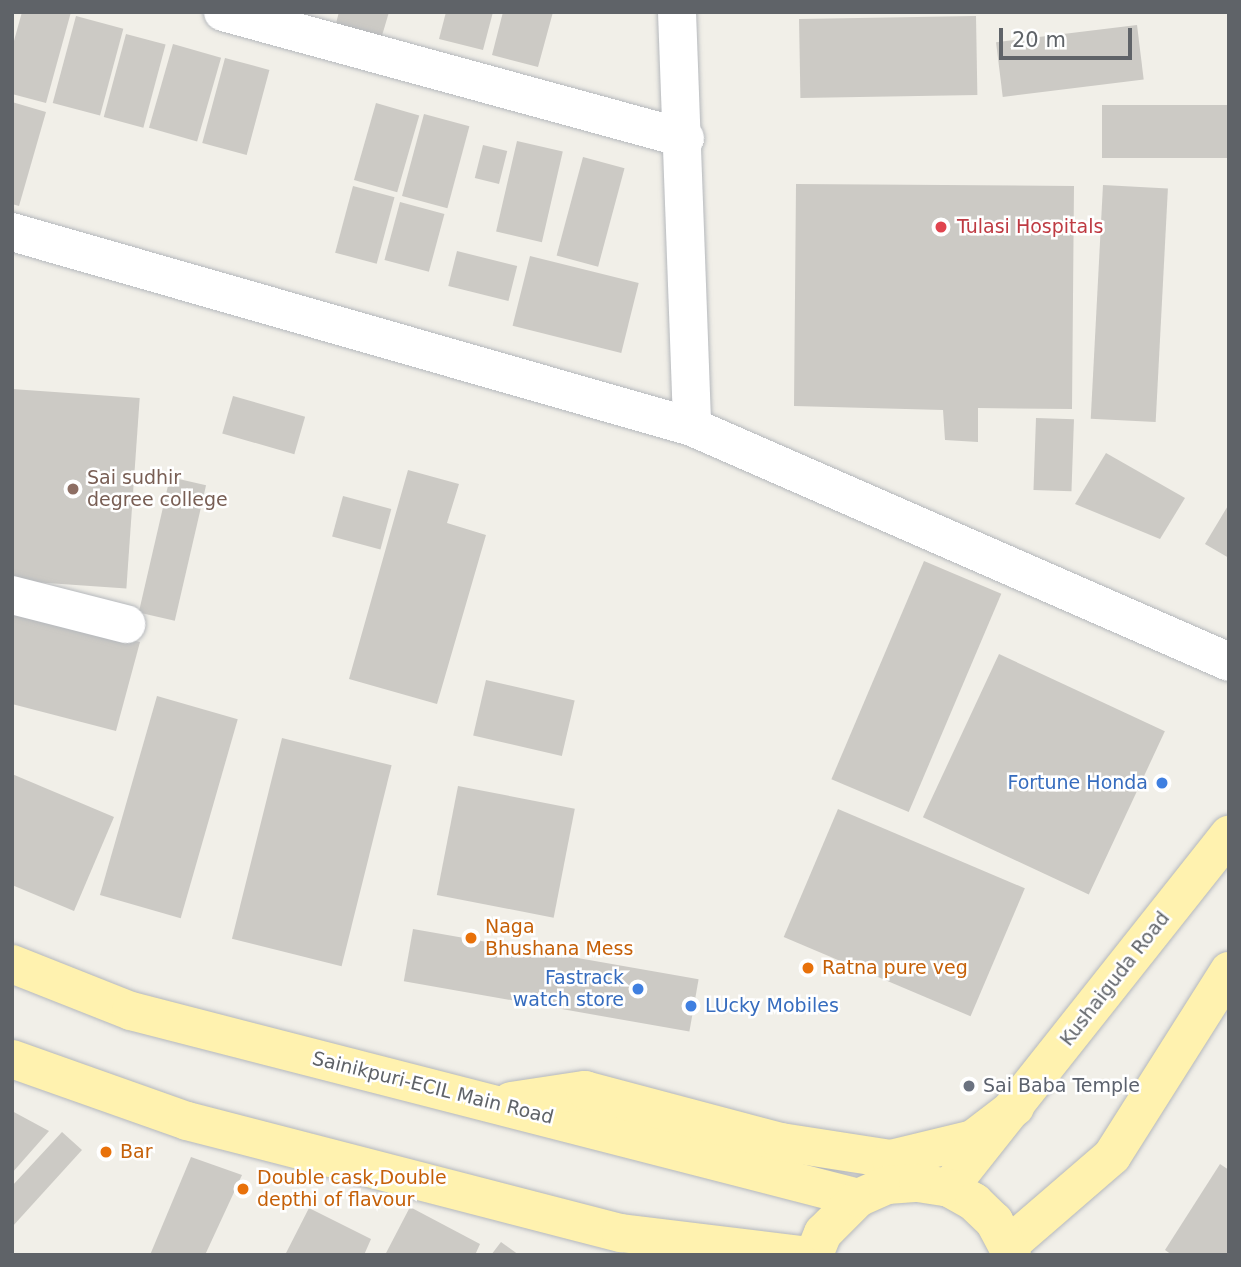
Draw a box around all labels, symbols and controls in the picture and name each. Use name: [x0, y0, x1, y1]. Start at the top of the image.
scale bar: [1003, 14, 1136, 58]
text: 20 m: [1012, 28, 1066, 52]
place label: Tulasi Hospitals: [957, 216, 1103, 238]
marker: Tulasi Hospitals: [931, 217, 951, 237]
place label: Sai sudhir degree college: [87, 467, 228, 511]
marker: Sai sudhir degree college: [65, 481, 81, 497]
place label: Fortune Honda: [1007, 772, 1148, 794]
marker: Fortune Honda: [1154, 775, 1170, 791]
street label: Kushaiguda Road: [1056, 907, 1174, 1051]
place label: Naga Bhushana Mess: [485, 916, 633, 960]
marker: Naga Bhushana Mess: [463, 930, 479, 946]
place label: Ratna pure veg: [822, 957, 968, 979]
marker: Ratna pure veg: [800, 960, 816, 976]
place label: Fastrack watch store: [513, 967, 624, 1011]
marker: Fastrack watch store: [630, 981, 646, 997]
place label: LUcky Mobiles: [705, 995, 839, 1017]
marker: LUcky Mobiles: [683, 998, 699, 1014]
street label: Sainikpuri-ECIL Main Road: [310, 1047, 556, 1129]
place label: Sai Baba Temple: [983, 1075, 1140, 1097]
marker: Sai Baba Temple: [961, 1078, 977, 1094]
place label: Bar: [120, 1141, 152, 1163]
marker: Bar: [98, 1144, 114, 1160]
place label: Double cask,Double depthi of flavour: [257, 1167, 447, 1211]
marker: Double cask,Double depthi of flavour: [235, 1181, 251, 1197]

